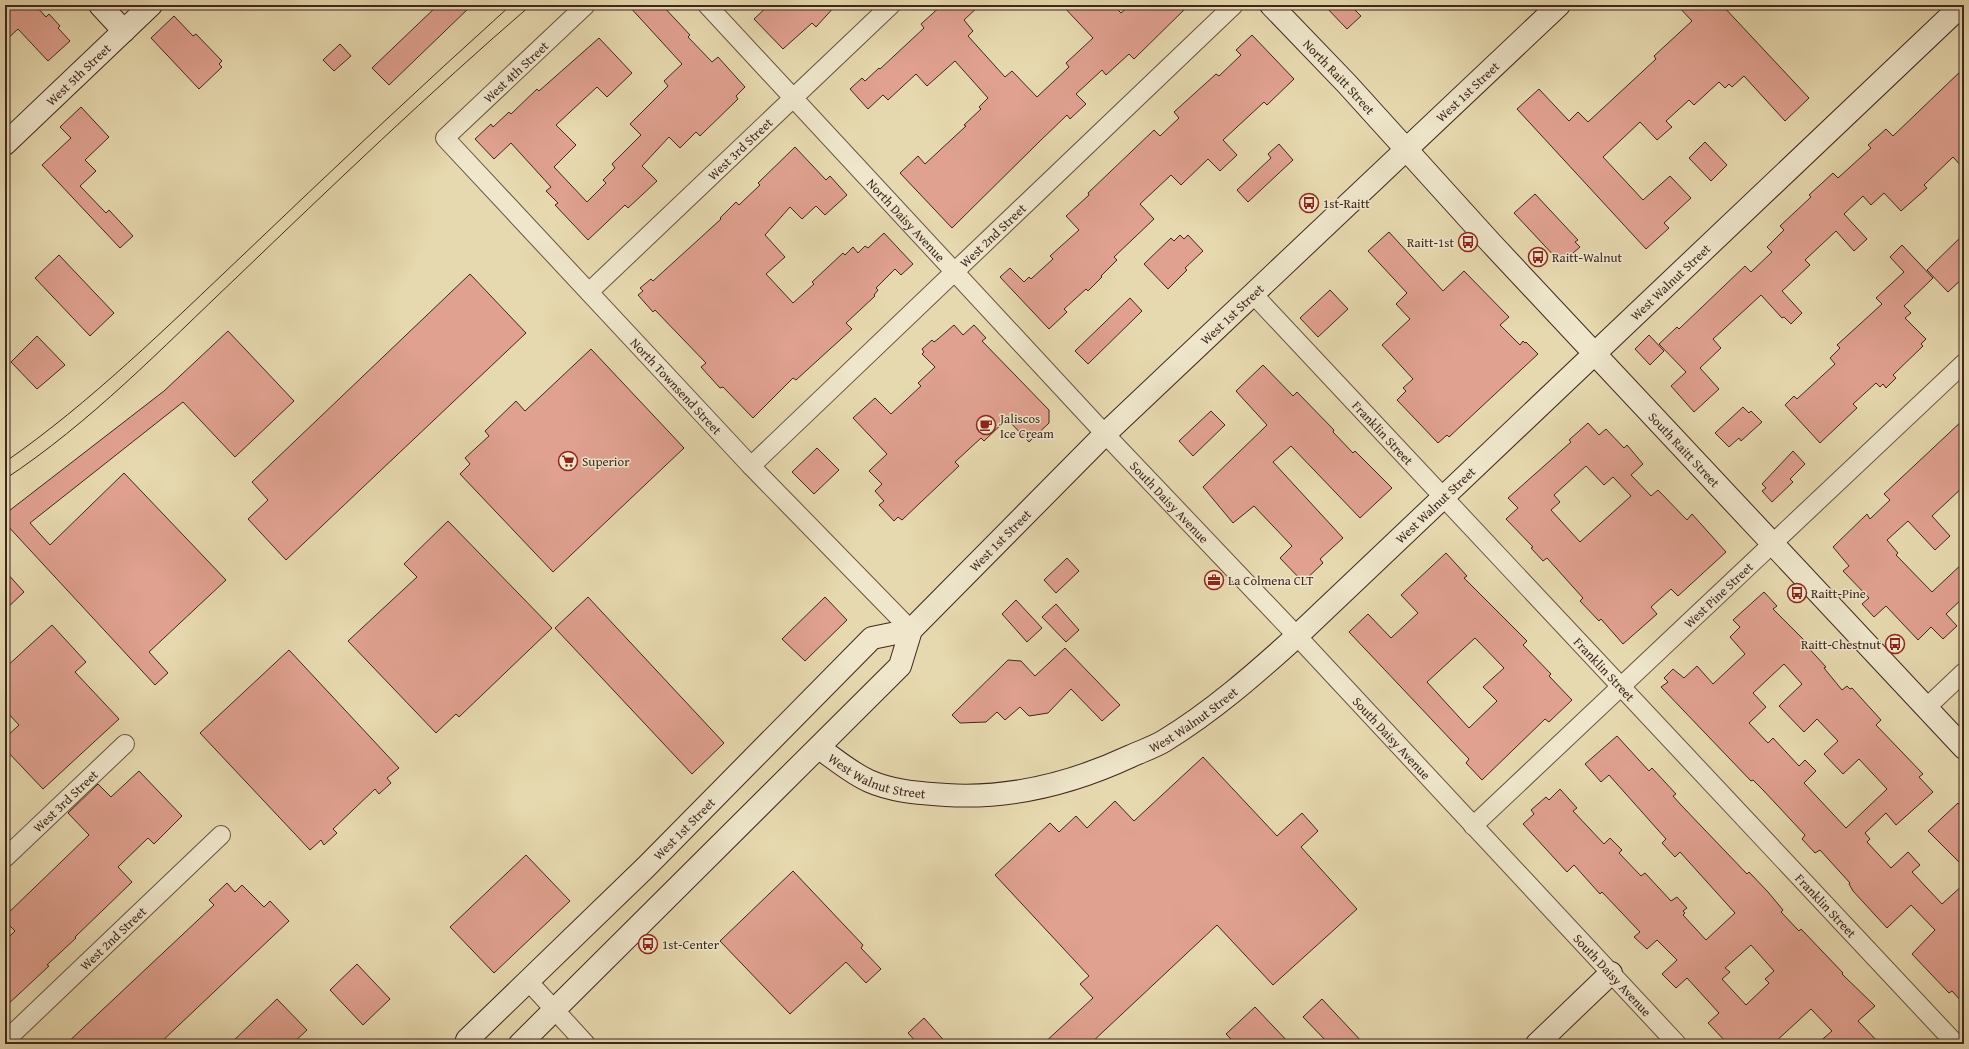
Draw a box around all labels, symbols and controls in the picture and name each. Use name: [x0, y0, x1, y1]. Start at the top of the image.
street label: North Raitt Street: [1299, 35, 1380, 119]
street label: West 4th Street: [479, 36, 553, 107]
street label: West 5th Street: [41, 38, 115, 110]
street label: West 1st Street: [1431, 57, 1504, 126]
street label: West 3rd Street: [703, 113, 777, 184]
street label: North Daisy Avenue: [863, 174, 950, 266]
bus stop icon: 1st-Raitt: [1298, 192, 1320, 214]
place label: 1st-Raitt: [1323, 194, 1370, 213]
street label: West 2nd Street: [955, 199, 1030, 272]
bus stop icon: Raitt-1st: [1457, 231, 1479, 253]
place label: Raitt-1st: [1407, 233, 1454, 252]
street label: West Walnut Street: [1626, 239, 1715, 325]
bus stop icon: Raitt-Walnut: [1527, 246, 1549, 268]
place label: Raitt-Walnut: [1552, 248, 1623, 267]
street label: West 1st Street: [1196, 279, 1268, 349]
street label: North Townsend Street: [626, 333, 727, 439]
street label: Franklin Street: [1348, 396, 1418, 469]
street label: South Raitt Street: [1644, 408, 1725, 492]
place label: Jaliscos Ice Cream: [998, 409, 1054, 443]
cafe icon: Jaliscos Ice Cream: [975, 414, 997, 436]
supermarket icon: Superior: [557, 450, 579, 472]
place label: Superior: [582, 452, 630, 471]
street label: South Daisy Avenue: [1126, 457, 1213, 547]
street label: West Walnut Street: [1391, 462, 1480, 548]
street label: West 1st Street: [965, 504, 1035, 576]
street label: West Pine Street: [1679, 557, 1757, 632]
office icon: La Colmena CLT: [1203, 569, 1225, 591]
place label: La Colmena CLT: [1228, 571, 1314, 590]
bus stop icon: Raitt-Pine: [1786, 582, 1808, 604]
place label: Raitt-Pine: [1811, 584, 1866, 603]
street label: Franklin Street: [1570, 633, 1640, 706]
bus stop icon: Raitt-Chestnut: [1884, 633, 1906, 655]
place label: Raitt-Chestnut: [1801, 635, 1881, 654]
street label: West Walnut Street: [1146, 682, 1242, 757]
street label: South Daisy Avenue: [1348, 692, 1435, 783]
street label: West Walnut Street: [824, 748, 927, 803]
street label: West 3rd Street: [28, 765, 102, 836]
street label: West 1st Street: [649, 793, 719, 864]
street label: Franklin Street: [1791, 869, 1861, 942]
street label: West 2nd Street: [75, 901, 151, 975]
street label: South Daisy Avenue: [1569, 929, 1656, 1021]
bus stop icon: 1st-Center: [637, 933, 659, 955]
place label: 1st-Center: [662, 935, 720, 954]

